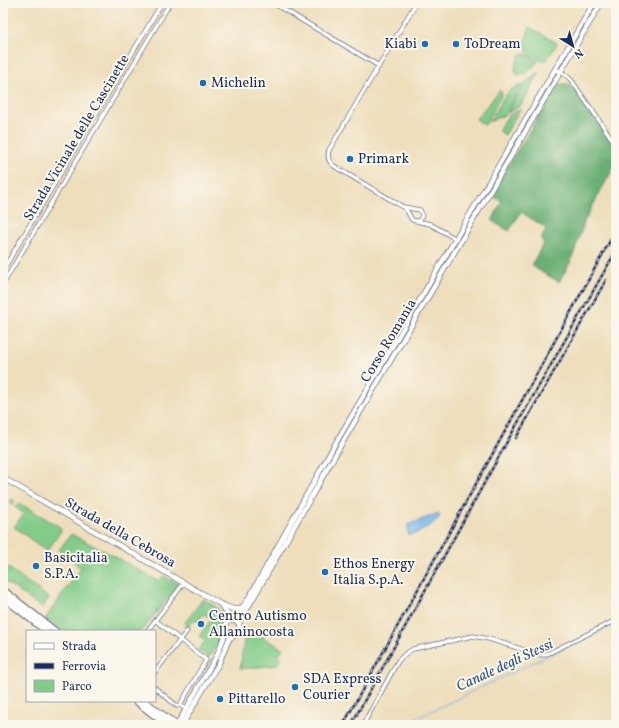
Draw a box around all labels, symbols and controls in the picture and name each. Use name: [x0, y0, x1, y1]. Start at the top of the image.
north arrow: [553, 26, 593, 66]
place label: Kiabi: [384, 35, 417, 54]
place label: ToDream: [464, 35, 521, 54]
marker: Kiabi: [420, 39, 430, 49]
marker: ToDream: [451, 39, 461, 49]
text: N: [570, 44, 586, 61]
street label: Strada Vicinale delle Cascinette: [20, 51, 135, 225]
place label: Michelin: [211, 74, 266, 93]
marker: Michelin: [198, 78, 208, 88]
place label: Primark: [358, 150, 409, 169]
marker: Primark: [345, 154, 355, 164]
street label: Corso Romania: [357, 296, 421, 386]
street label: Strada della Cebrosa: [61, 493, 179, 573]
place label: Basicitalia S.P.A.: [44, 549, 108, 584]
place label: Ethos Energy Italia S.p.A.: [333, 555, 415, 590]
marker: Basicitalia S.P.A.: [31, 561, 41, 571]
marker: Ethos Energy Italia S.p.A.: [320, 567, 330, 577]
place label: Centro Autismo Allaninocosta: [209, 607, 307, 642]
marker: Centro Autismo Allaninocosta: [196, 619, 206, 629]
legend: [26, 630, 156, 702]
water label: Canale degli Stessi: [453, 634, 557, 698]
text: Strada: [62, 639, 97, 655]
text: Ferrovia: [62, 659, 106, 675]
place label: SDA Express Courier: [303, 670, 382, 705]
text: Parco: [62, 679, 92, 695]
marker: SDA Express Courier: [290, 682, 300, 692]
place label: Pittarello: [228, 690, 285, 709]
marker: Pittarello: [215, 694, 225, 704]

